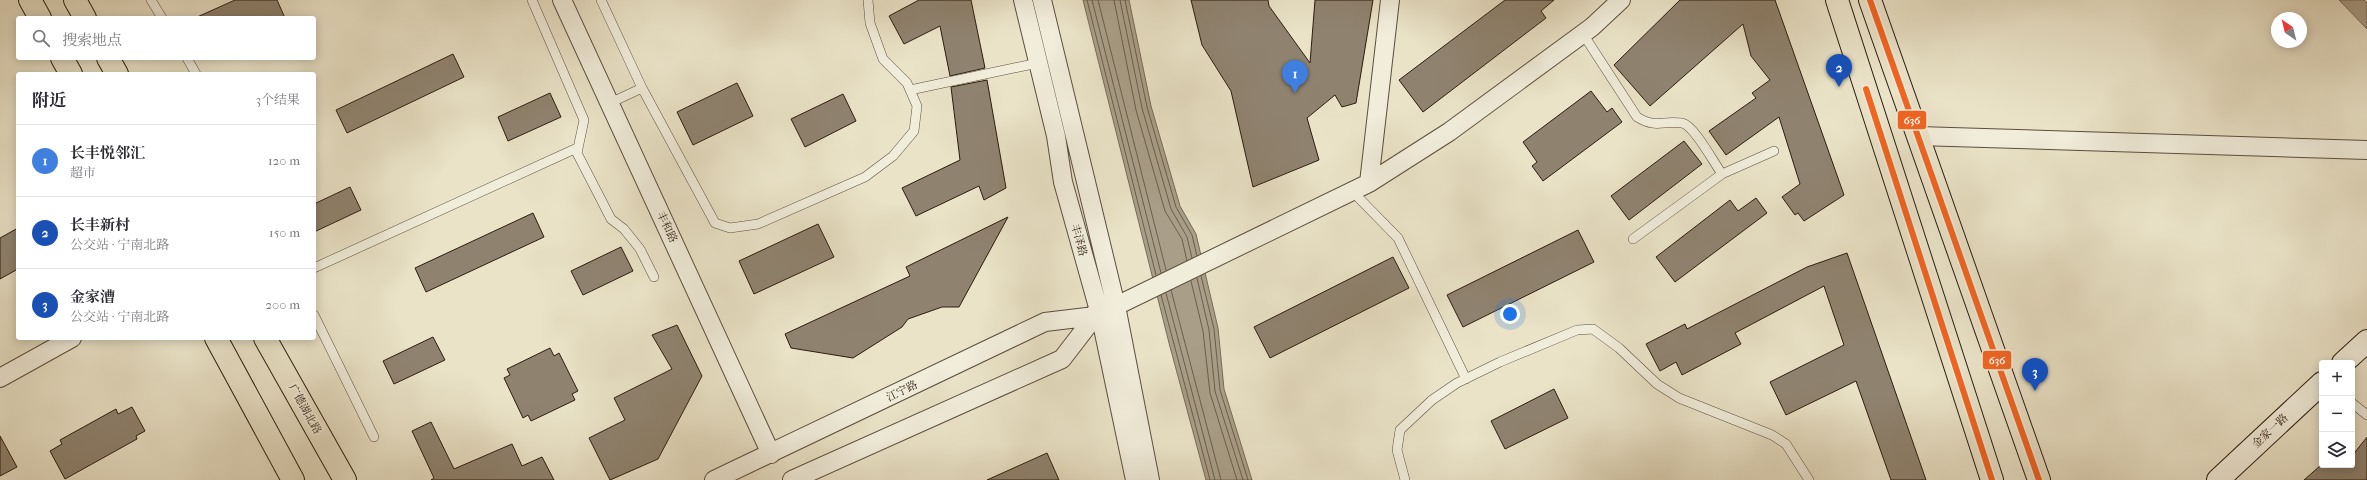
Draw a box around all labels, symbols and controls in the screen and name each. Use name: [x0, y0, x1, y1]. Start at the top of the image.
north arrow: [2271, 12, 2307, 48]
search box: [16, 16, 316, 60]
icon: search: [30, 27, 52, 49]
text: 搜索地点: [62, 31, 122, 49]
pin: 2: [1826, 54, 1852, 87]
pin: 1: [1282, 60, 1308, 93]
text: 附近: [32, 90, 66, 110]
text: 3个结果: [256, 92, 300, 107]
line badge: 636: [1897, 110, 1927, 130]
text: 636: [1904, 114, 1921, 127]
text: 长丰悦邻汇: [70, 144, 145, 162]
text: 1: [43, 153, 47, 168]
text: 120 m: [268, 153, 300, 168]
text: 超市: [70, 165, 96, 180]
street label: 丰和路: [654, 209, 680, 245]
text: 长丰新村: [70, 216, 130, 234]
street label: 丰泽路: [1068, 222, 1090, 258]
text: 2: [42, 225, 48, 240]
text: 150 m: [269, 225, 300, 240]
text: 公交站 · 宁南北路: [70, 237, 169, 252]
text: 金家漕: [70, 288, 115, 306]
text: 3: [42, 297, 48, 312]
text: 200 m: [265, 297, 300, 312]
your location: [1500, 304, 1520, 324]
text: 公交站 · 宁南北路: [70, 309, 169, 324]
line badge: 636: [1982, 350, 2012, 370]
text: 636: [1989, 354, 2006, 367]
pin: 3: [2022, 358, 2048, 391]
map controls: [2319, 360, 2355, 468]
button: +: [2319, 360, 2355, 396]
street label: 江宁路: [884, 378, 920, 404]
street label: 广德湖北路: [286, 382, 324, 436]
button: −: [2319, 396, 2355, 432]
street label: 金家一路: [2249, 411, 2291, 451]
button: layers: [2319, 432, 2355, 468]

